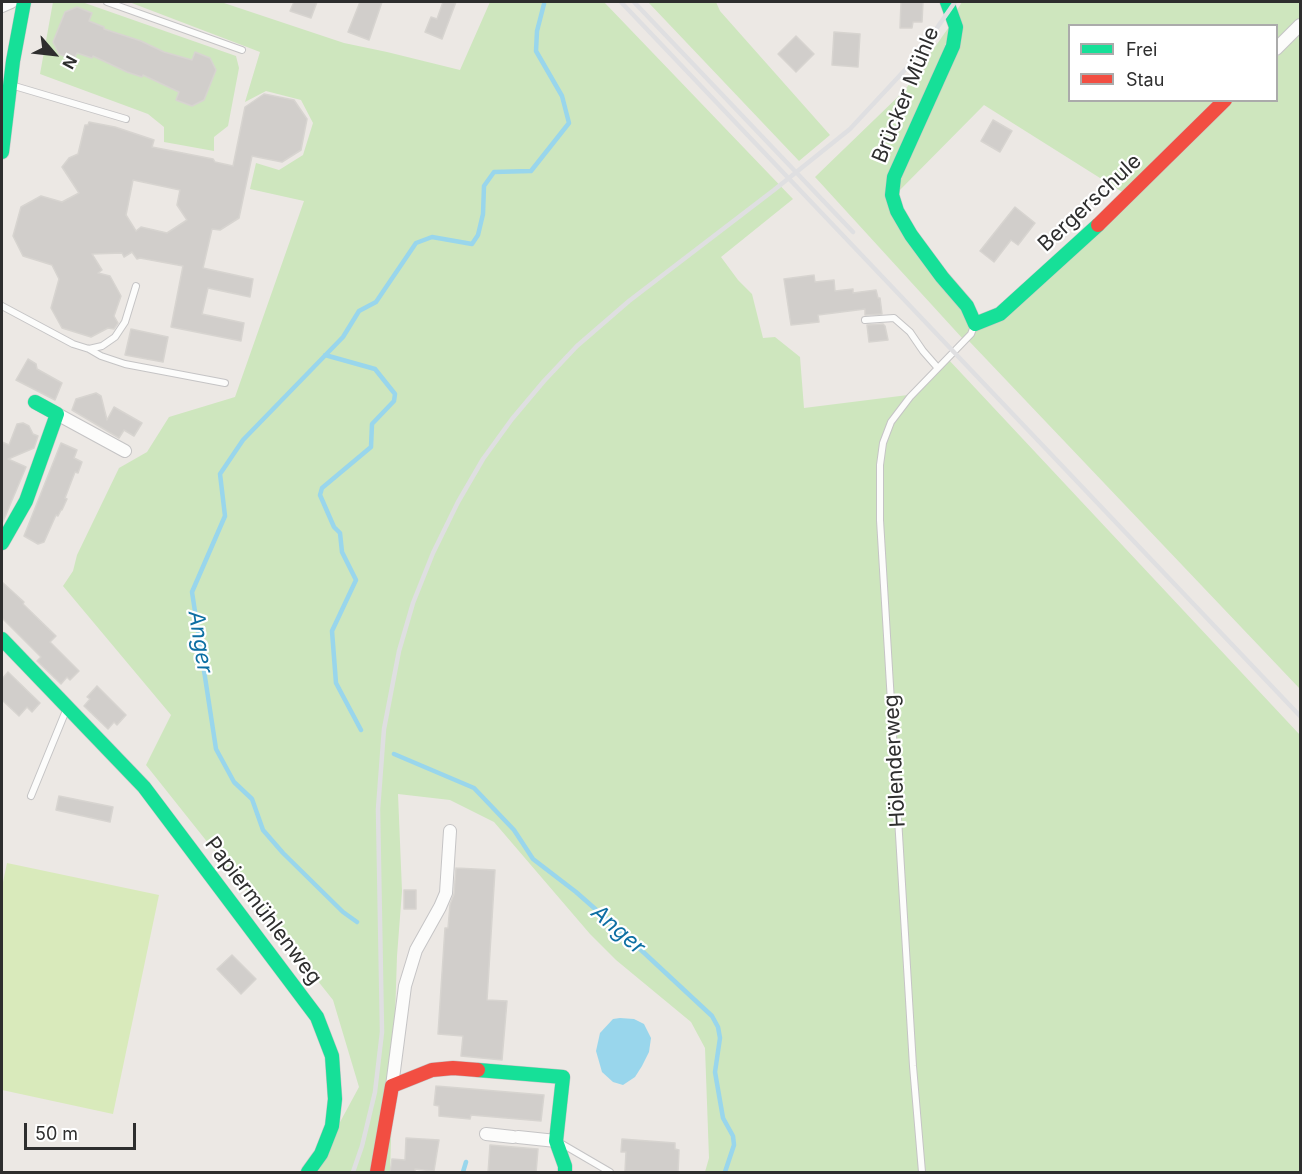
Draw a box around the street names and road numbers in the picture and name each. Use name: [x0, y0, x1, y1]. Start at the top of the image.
street label: Brücker Mühle: [867, 23, 945, 167]
street label: Bergerschule: [1033, 149, 1147, 257]
street label: Hölenderweg: [879, 694, 911, 828]
street label: Papiermühlenweg: [199, 832, 327, 990]

